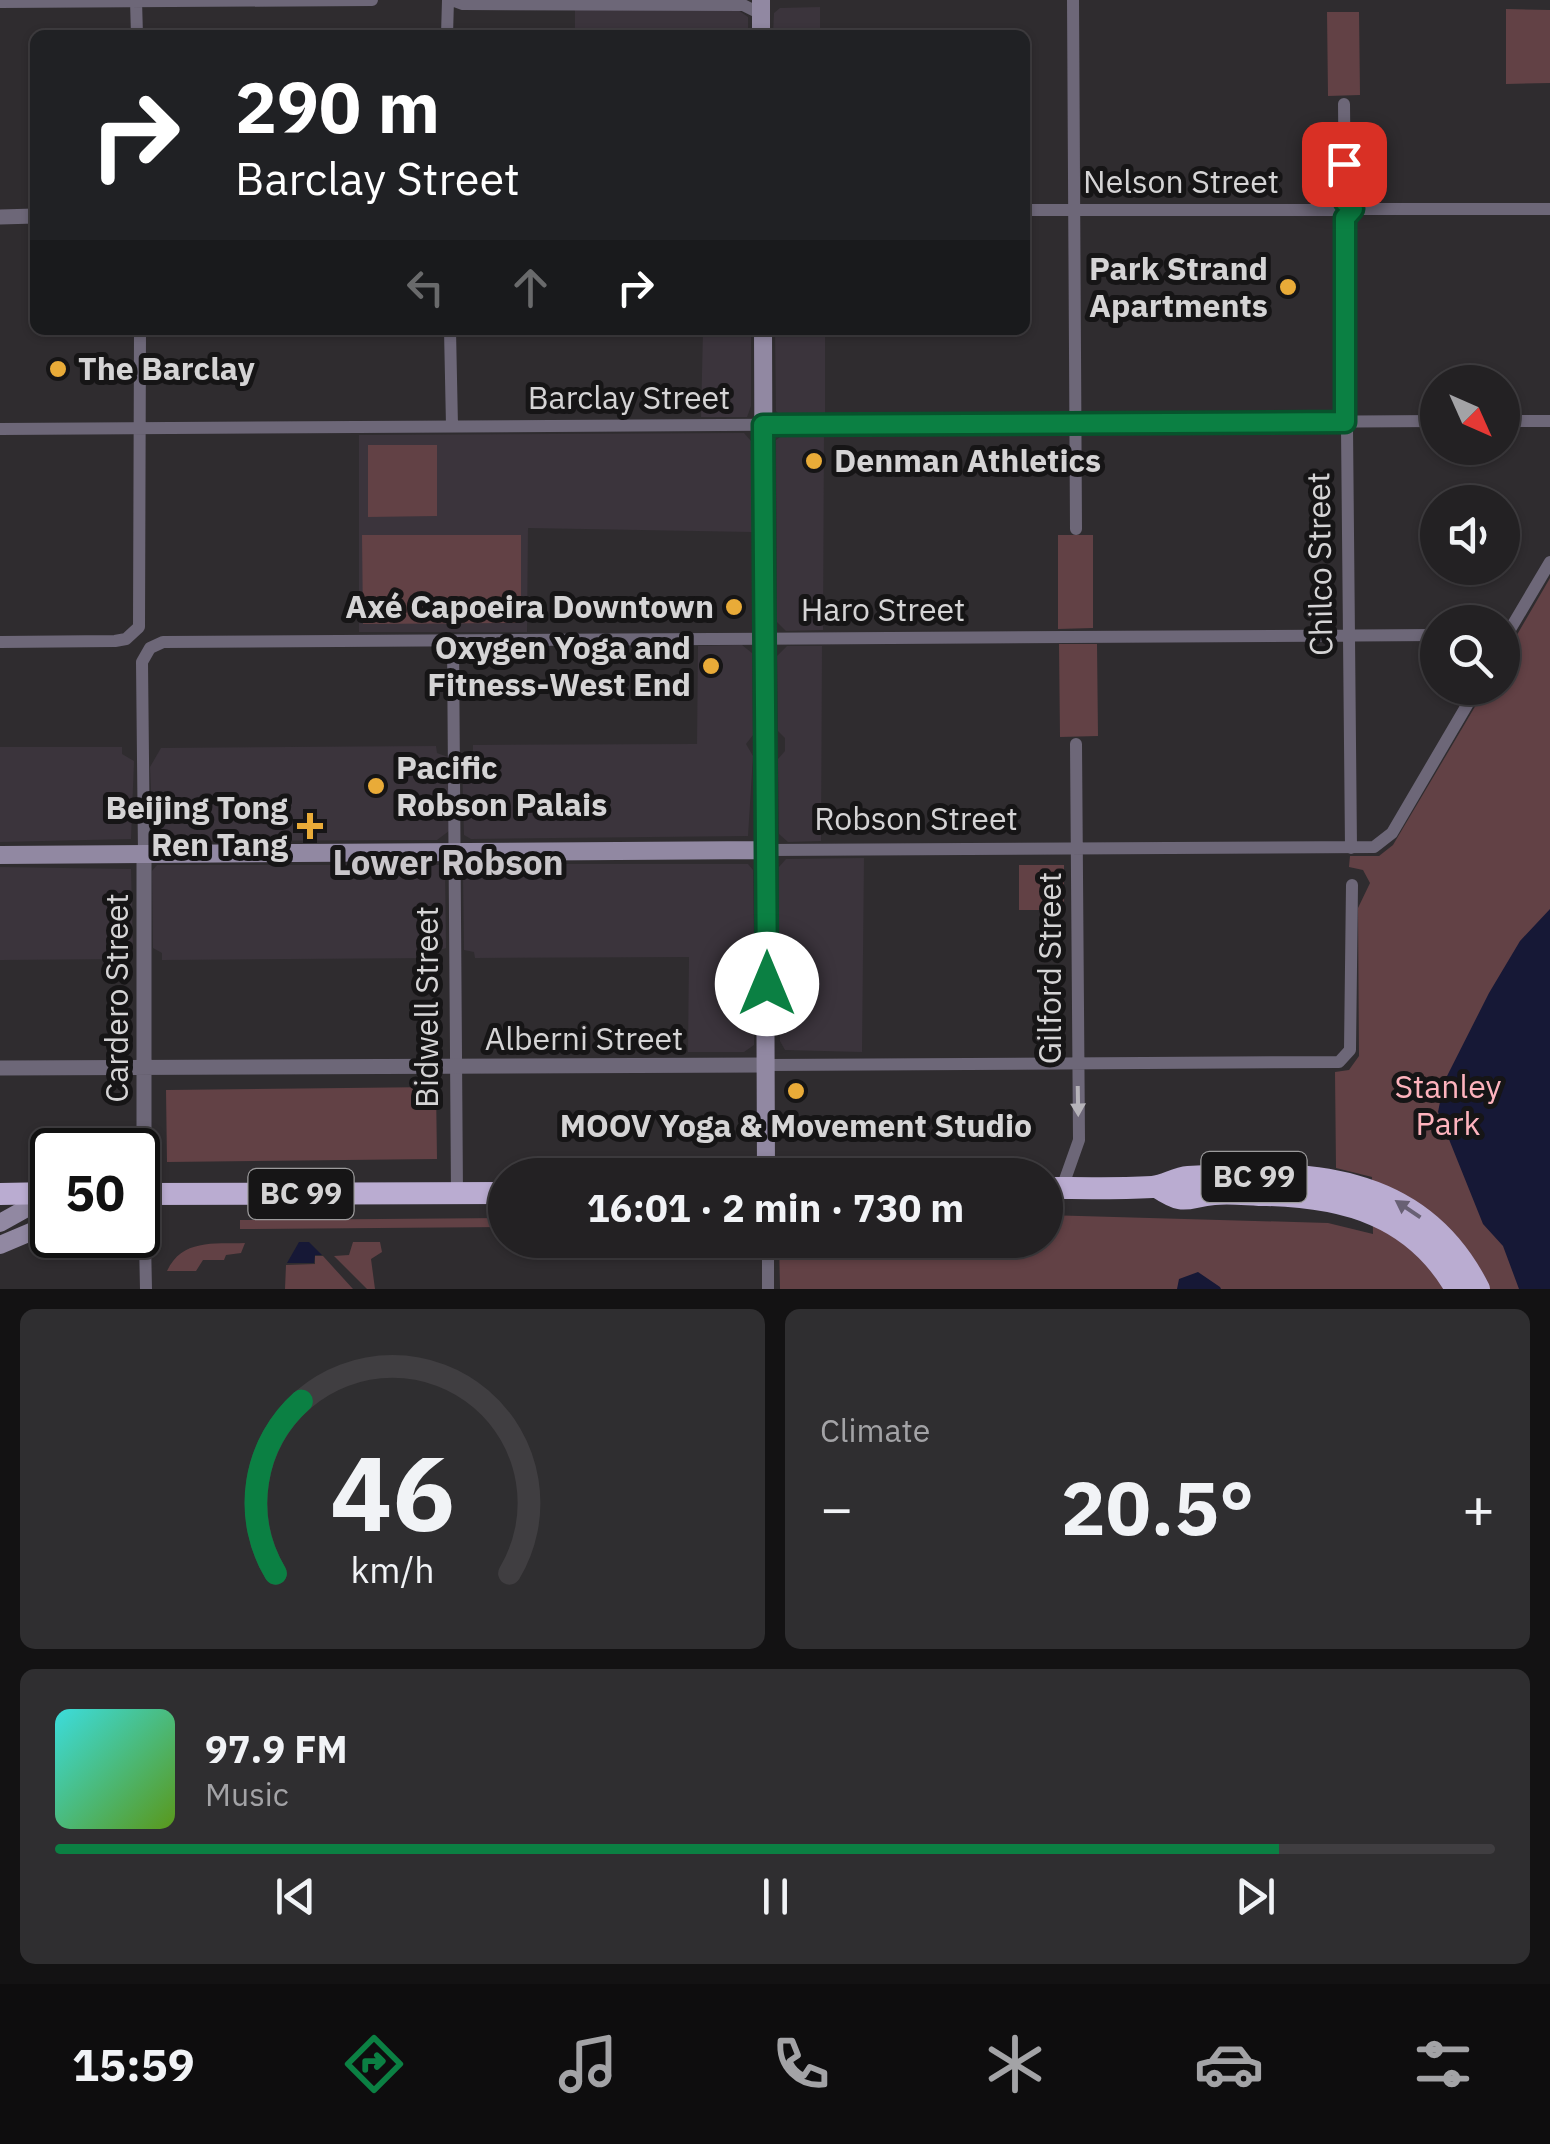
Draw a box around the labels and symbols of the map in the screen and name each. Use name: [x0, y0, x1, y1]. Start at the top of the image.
pin: [1302, 122, 1387, 207]
street label: Nelson Street: [1083, 160, 1279, 202]
place label: Park Strand Apartments: [1089, 247, 1268, 326]
marker: Park Strand Apartments: [1277, 276, 1299, 298]
place label: The Barclay: [78, 347, 255, 389]
marker: The Barclay: [47, 358, 69, 380]
north arrow: [1420, 365, 1520, 465]
street label: Barclay Street: [528, 376, 730, 418]
place label: Denman Athletics: [834, 439, 1101, 481]
marker: Denman Athletics: [803, 450, 825, 472]
street label: Chilco Street: [1296, 472, 1342, 656]
place label: Axé Capoeira Downtown: [345, 585, 714, 627]
street label: Haro Street: [801, 588, 965, 630]
marker: Axé Capoeira Downtown: [723, 596, 745, 618]
place label: Oxygen Yoga and Fitness-West End: [427, 626, 691, 705]
marker: Oxygen Yoga and Fitness-West End: [700, 655, 722, 677]
place label: Pacific Robson Palais: [396, 746, 607, 825]
marker: Pacific Robson Palais: [365, 775, 387, 797]
place label: Beijing Tong Ren Tang: [106, 786, 288, 865]
street label: Robson Street: [814, 797, 1018, 839]
marker: Beijing Tong Ren Tang: [297, 813, 323, 839]
district label: Lower Robson: [332, 839, 564, 885]
street label: Gilford Street: [1028, 872, 1070, 1064]
street label: Cardero Street: [95, 893, 137, 1103]
street label: Bidwell Street: [405, 906, 447, 1108]
position arrow: [715, 932, 819, 1036]
street label: Alberni Street: [485, 1017, 683, 1059]
park label: Stanley Park: [1394, 1065, 1502, 1144]
marker: MOOV Yoga & Movement Studio: [785, 1080, 807, 1102]
one-way arrow: [1070, 1086, 1086, 1118]
place label: MOOV Yoga & Movement Studio: [560, 1104, 1032, 1146]
speed limit sign: 50: [30, 1128, 160, 1258]
road number: BC 99: [1202, 1152, 1306, 1202]
road number: BC 99: [248, 1169, 354, 1219]
one-way arrow: [1395, 1200, 1422, 1218]

